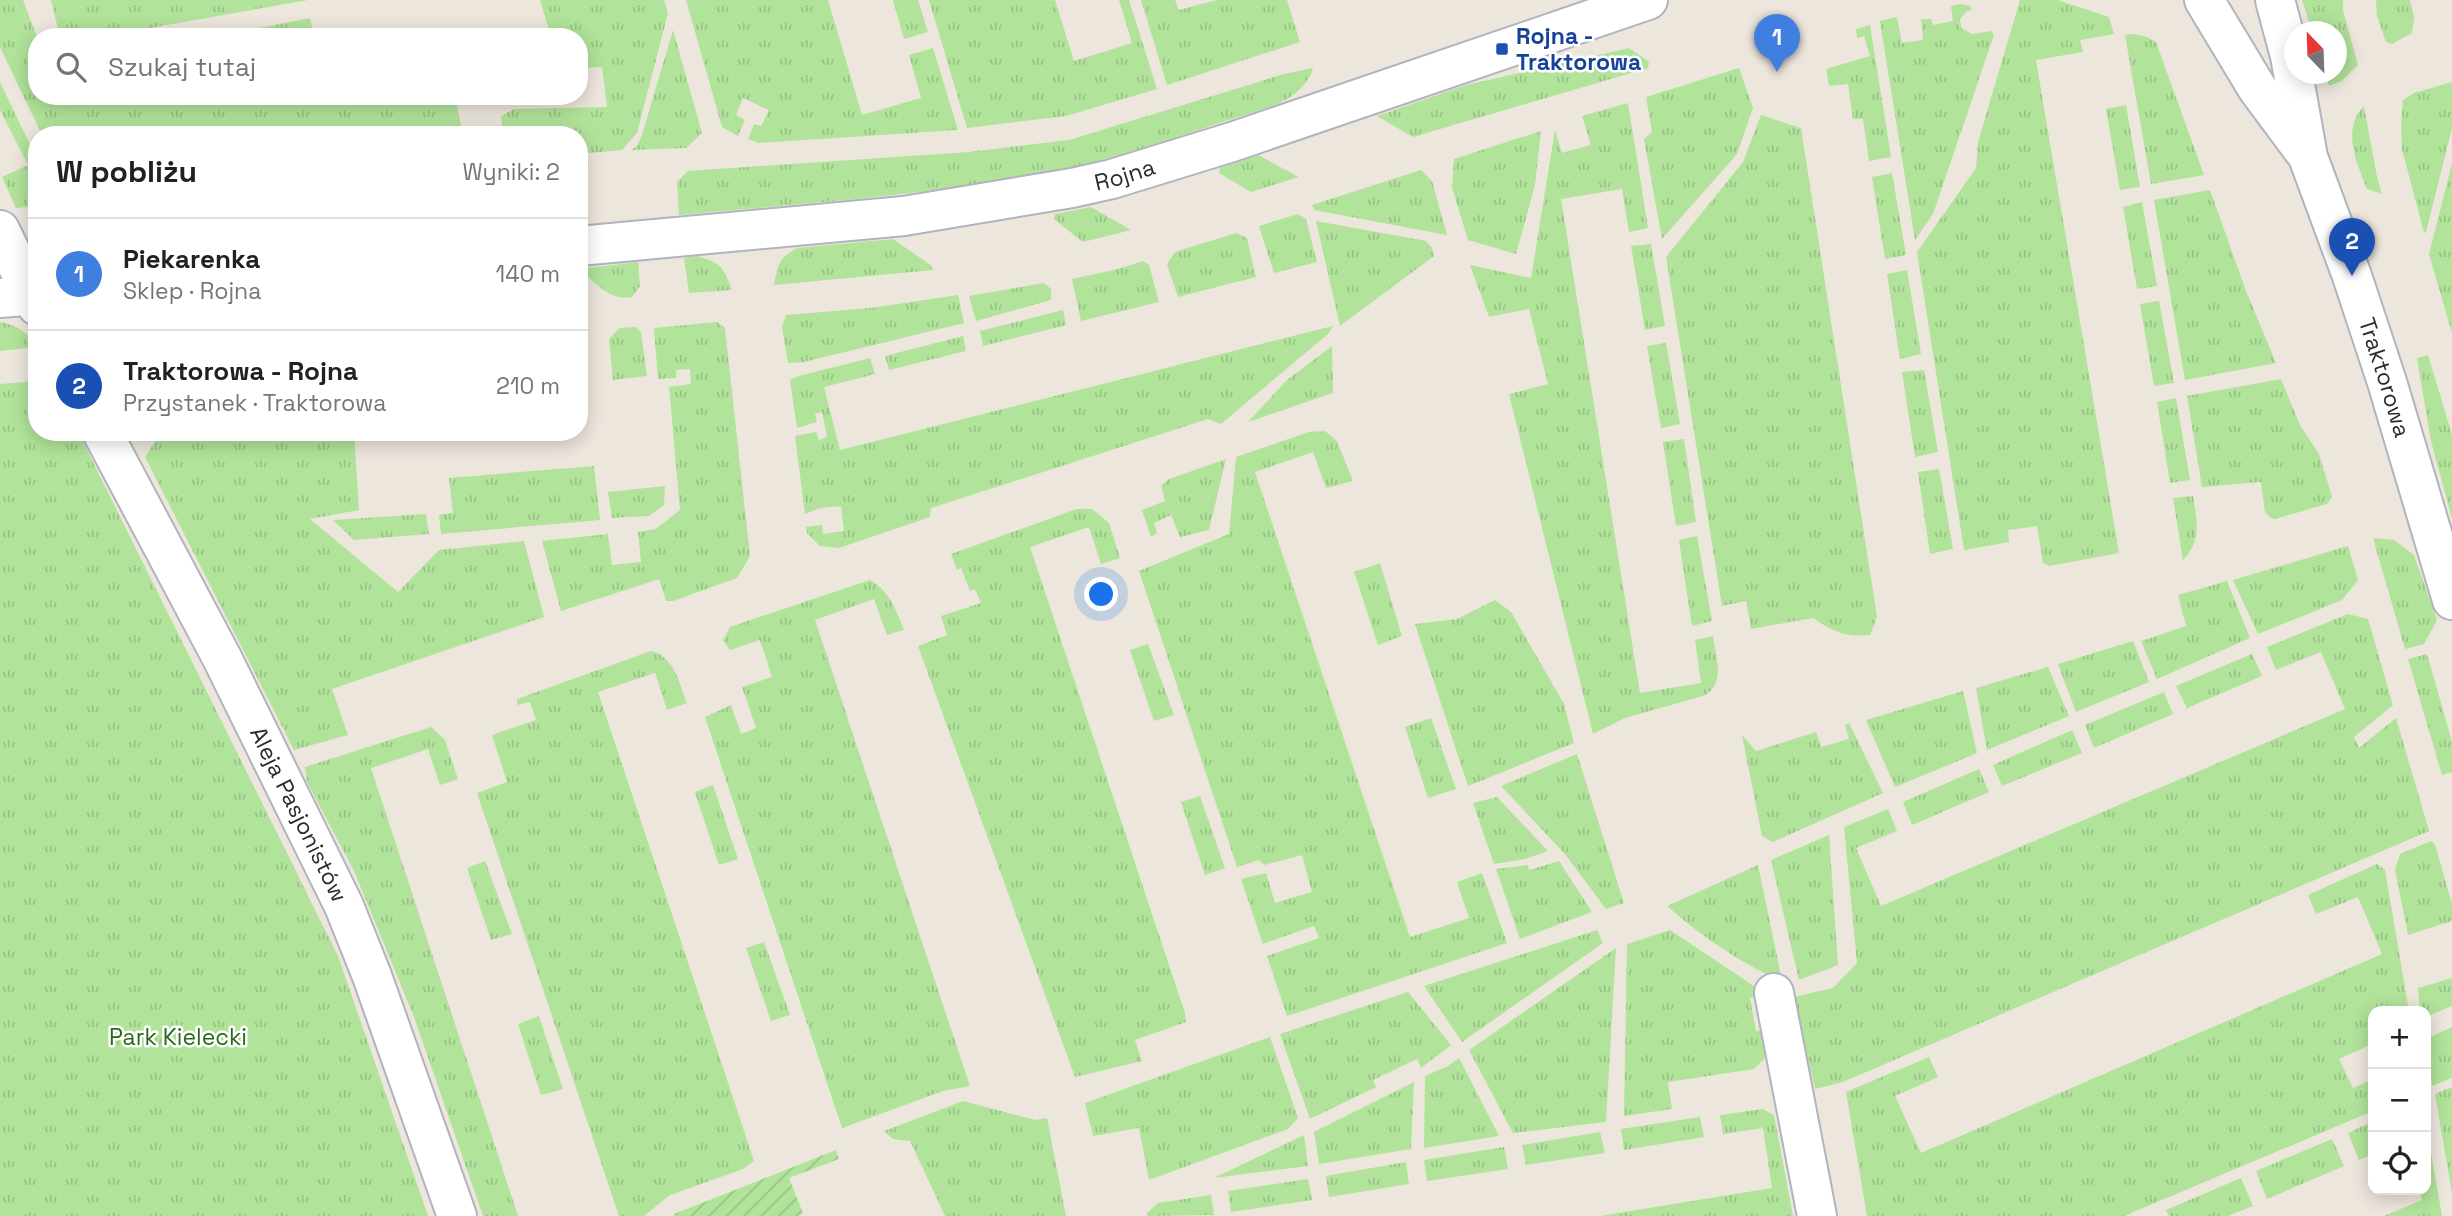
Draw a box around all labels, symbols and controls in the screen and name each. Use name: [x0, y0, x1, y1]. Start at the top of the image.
pin: 1: [1754, 14, 1800, 72]
place label: Rojna - Traktorowa: [1516, 21, 1641, 77]
north arrow: [2284, 21, 2347, 84]
search box: [28, 28, 588, 105]
marker: Rojna - Traktorowa: [1494, 41, 1510, 57]
icon: search: [52, 48, 90, 86]
text: Szukaj tutaj: [108, 50, 256, 84]
text: W pobliżu: [56, 152, 197, 191]
street label: Rojna: [1092, 152, 1159, 197]
text: Wyniki: 2: [463, 157, 560, 187]
pin: 2: [2329, 218, 2375, 276]
text: Piekarenka: [123, 242, 260, 276]
text: 1: [74, 259, 84, 289]
text: 140 m: [496, 259, 560, 289]
text: Sklep · Rojna: [123, 276, 261, 306]
street label: Traktorowa: [2352, 314, 2418, 441]
text: Traktorowa - Rojna: [123, 354, 358, 388]
text: 2: [72, 371, 86, 401]
text: 210 m: [496, 371, 560, 401]
text: Przystanek · Traktorowa: [123, 388, 387, 418]
your location: [1084, 577, 1118, 611]
street label: Aleja Pasjonistów: [243, 722, 355, 907]
map controls: [2368, 1006, 2431, 1195]
button: +: [2368, 1006, 2431, 1069]
park label: Park Kielecki: [109, 1022, 247, 1052]
button: −: [2368, 1069, 2431, 1132]
button: locate: [2368, 1132, 2431, 1195]

